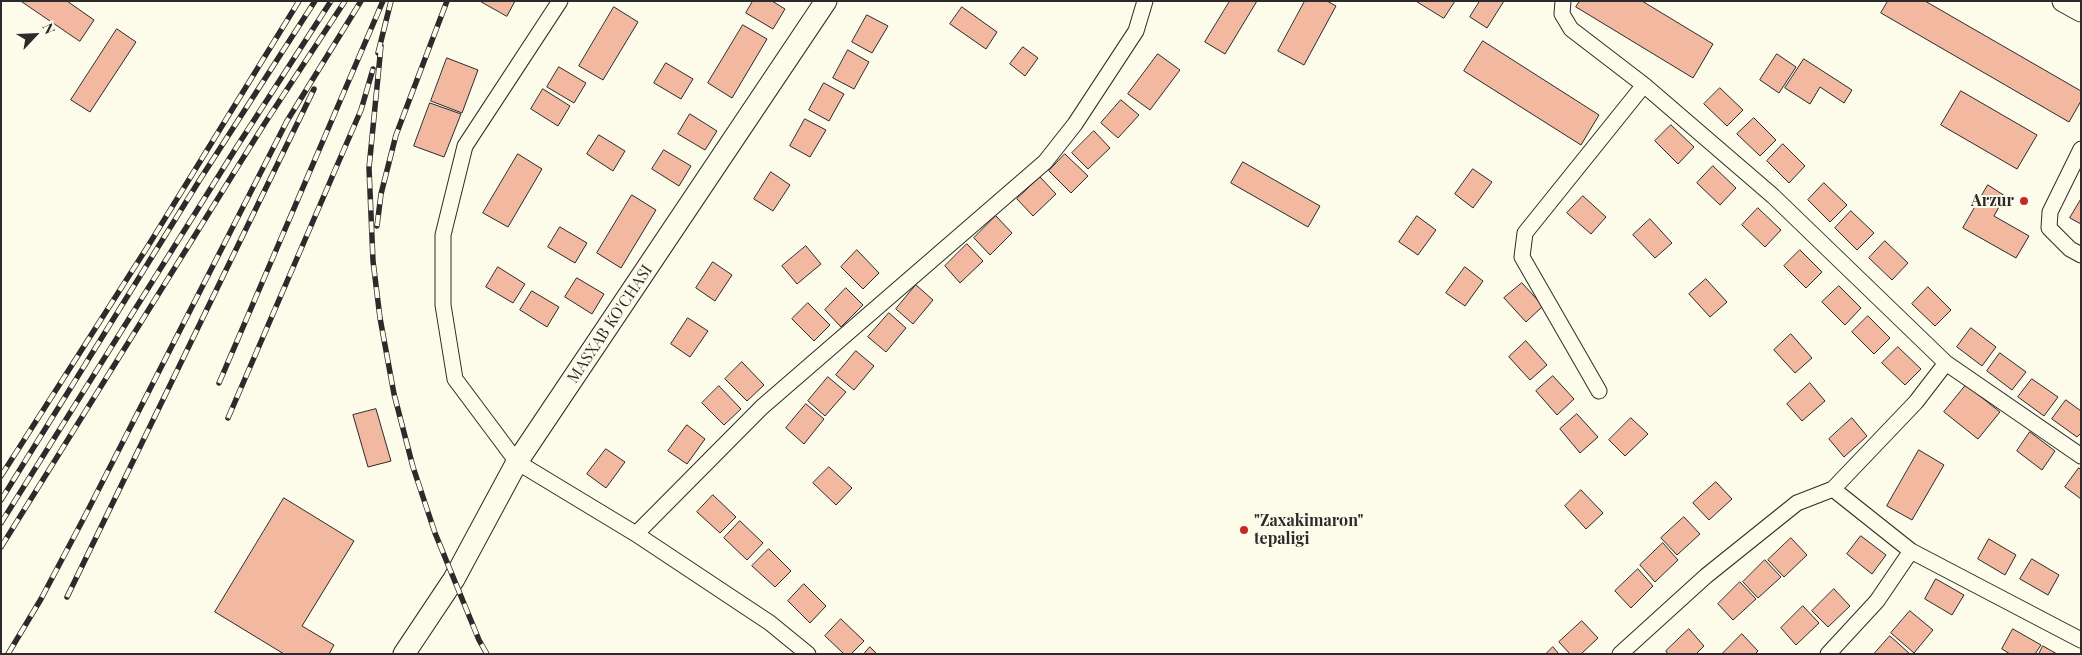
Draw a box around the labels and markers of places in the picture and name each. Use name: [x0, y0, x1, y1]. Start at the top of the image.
place label: Arzur: [1971, 191, 2014, 211]
marker: Arzur: [2018, 195, 2030, 207]
place label: "Zaxakimaron" tepaligi: [1254, 511, 1364, 549]
marker: "Zaxakimaron" tepaligi: [1238, 524, 1250, 536]

